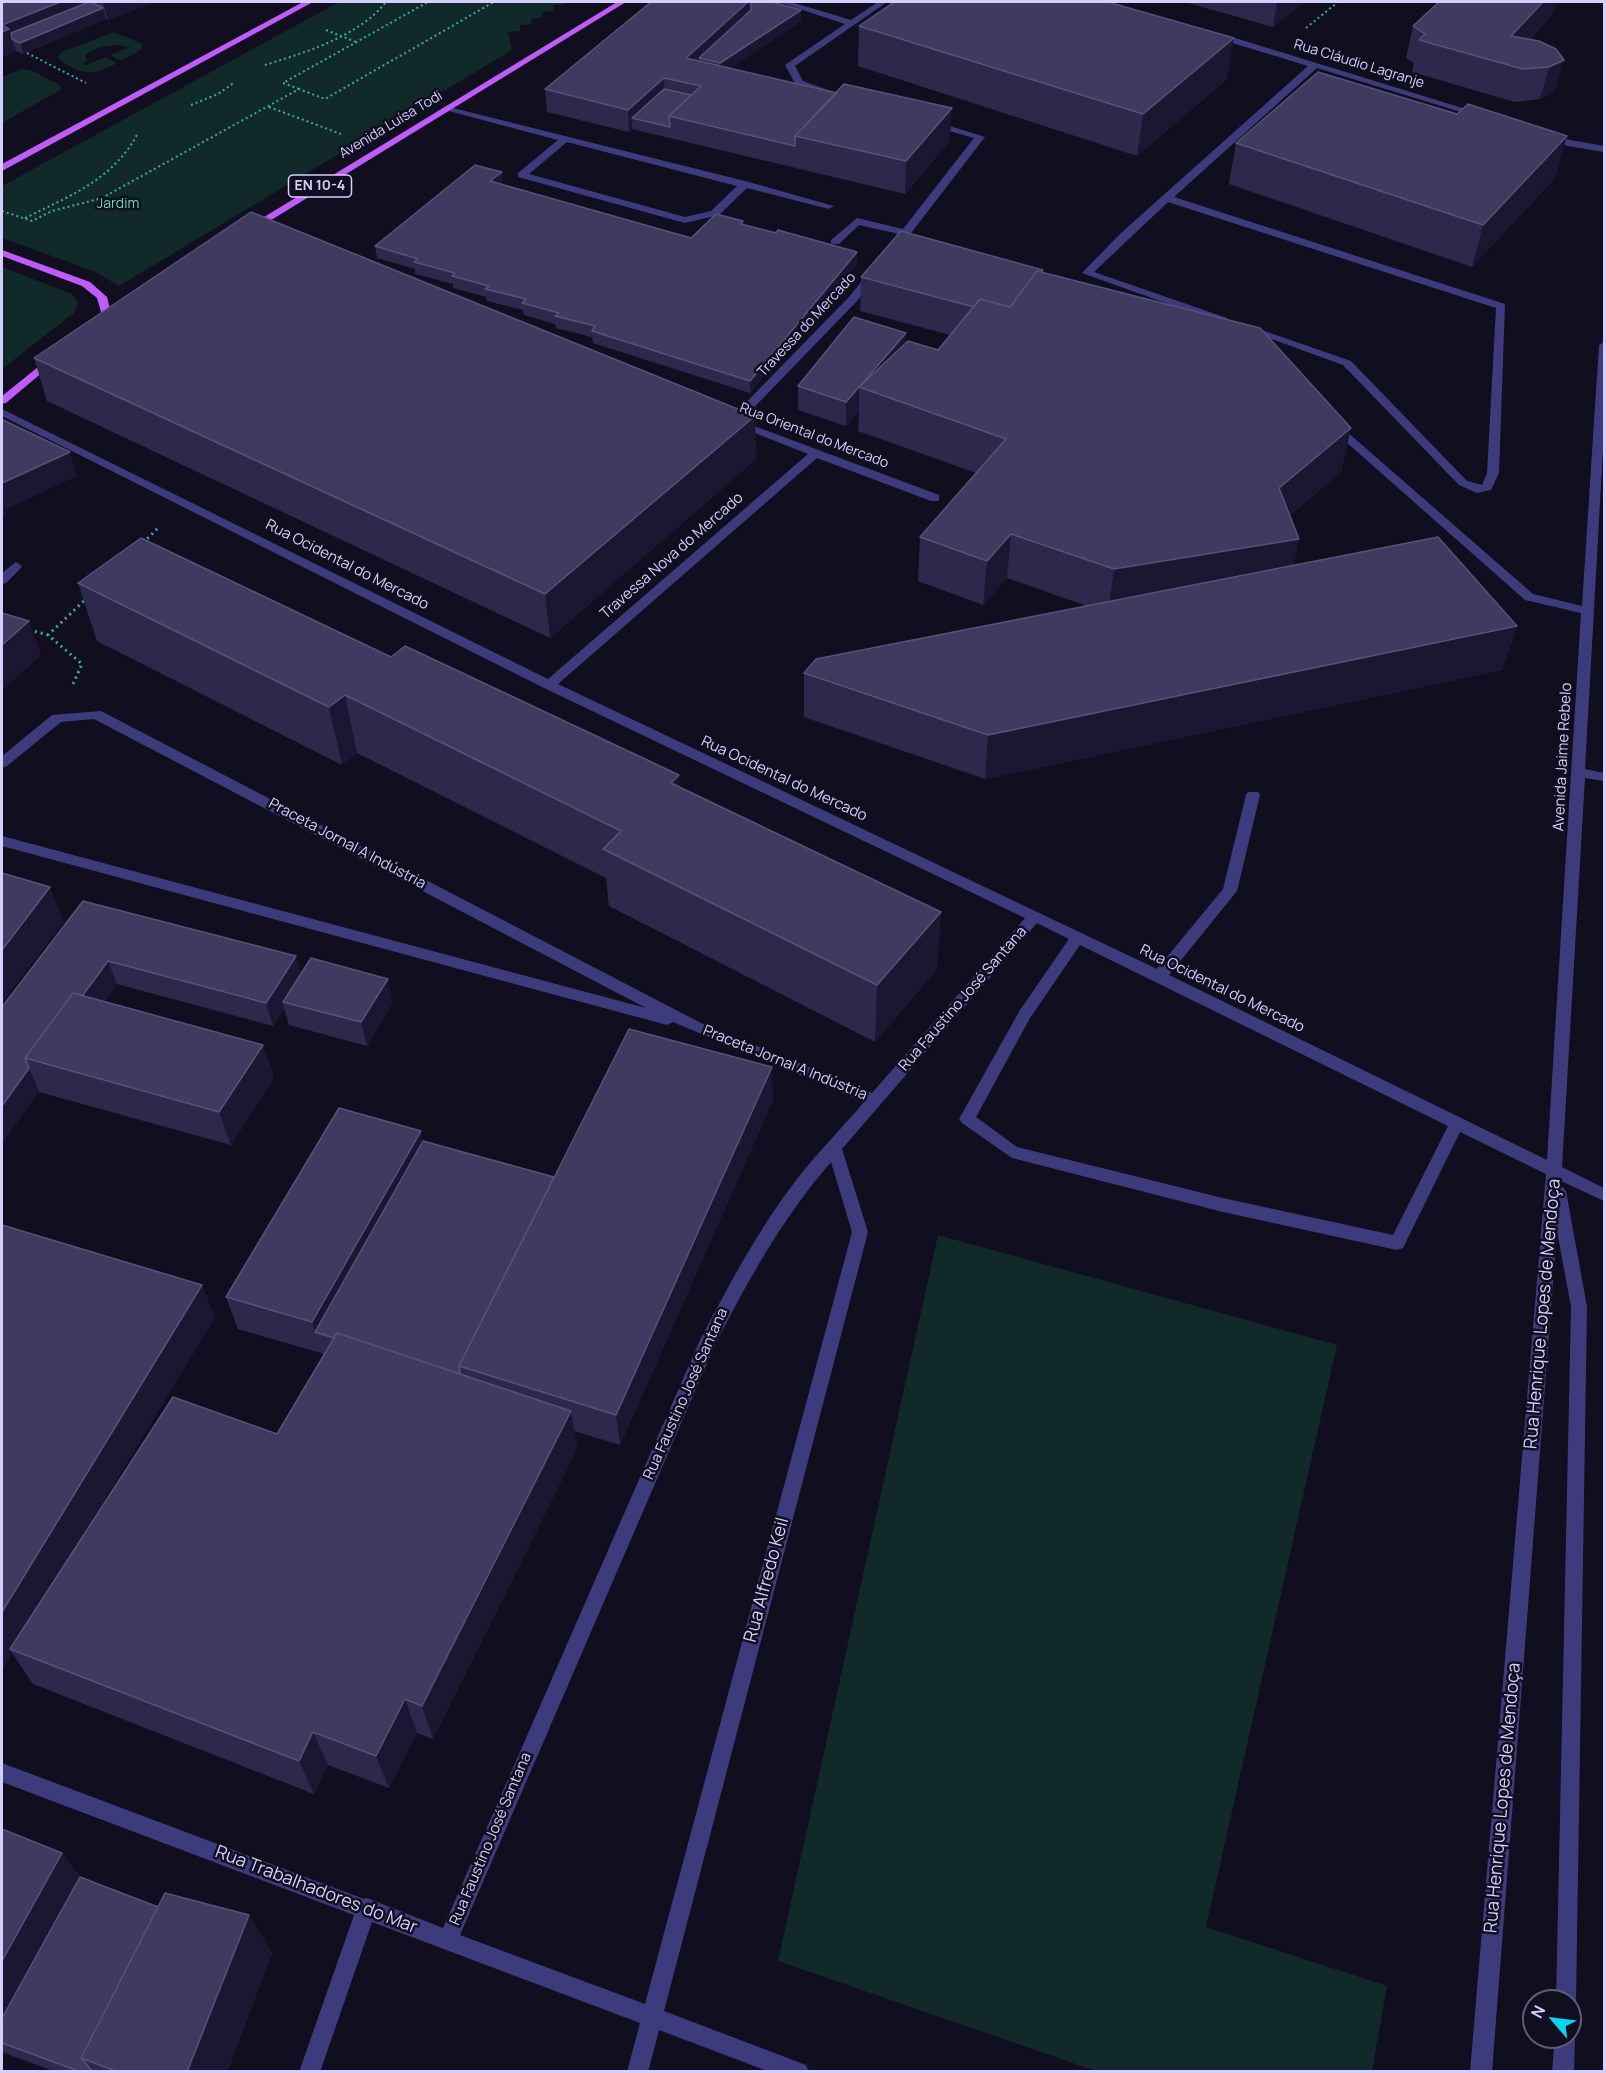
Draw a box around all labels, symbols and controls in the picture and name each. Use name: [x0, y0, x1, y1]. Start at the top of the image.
street label: Rua Cláudio Lagranje: [1292, 36, 1426, 92]
street label: Avenida Luísa Todi: [336, 88, 446, 162]
road number: EN 10-4: [288, 175, 352, 197]
park label: Jardim: [97, 196, 139, 212]
street label: Travessa do Mercado: [754, 269, 860, 381]
street label: Rua Oriental do Mercado: [737, 400, 891, 472]
street label: Travessa Nova do Mercado: [597, 489, 747, 623]
street label: Rua Ocidental do Mercado: [262, 516, 432, 614]
street label: Avenida Jaime Rebelo: [1550, 682, 1576, 832]
street label: Rua Ocidental do Mercado: [698, 733, 870, 825]
street label: Praceta Jornal A Indústria: [265, 795, 429, 893]
street label: Rua Faustino José Santana: [895, 923, 1031, 1075]
street label: Rua Ocidental do Mercado: [1137, 941, 1307, 1037]
street label: Praceta Jornal A Indústria: [700, 1022, 870, 1104]
street label: Rua Henrique Lopes de Mendoça: [1520, 1178, 1566, 1450]
street label: Rua Faustino José Santana: [640, 1305, 732, 1483]
street label: Rua Alfredo Keil: [740, 1515, 794, 1645]
street label: Rua Henrique Lopes de Mendoça: [1480, 1662, 1526, 1934]
street label: Rua Faustino José Santana: [446, 1750, 536, 1928]
street label: Rua Trabalhadores do Mar: [212, 1841, 420, 1939]
north arrow: [1522, 1989, 1582, 2049]
text: N: [1525, 2001, 1550, 2022]

